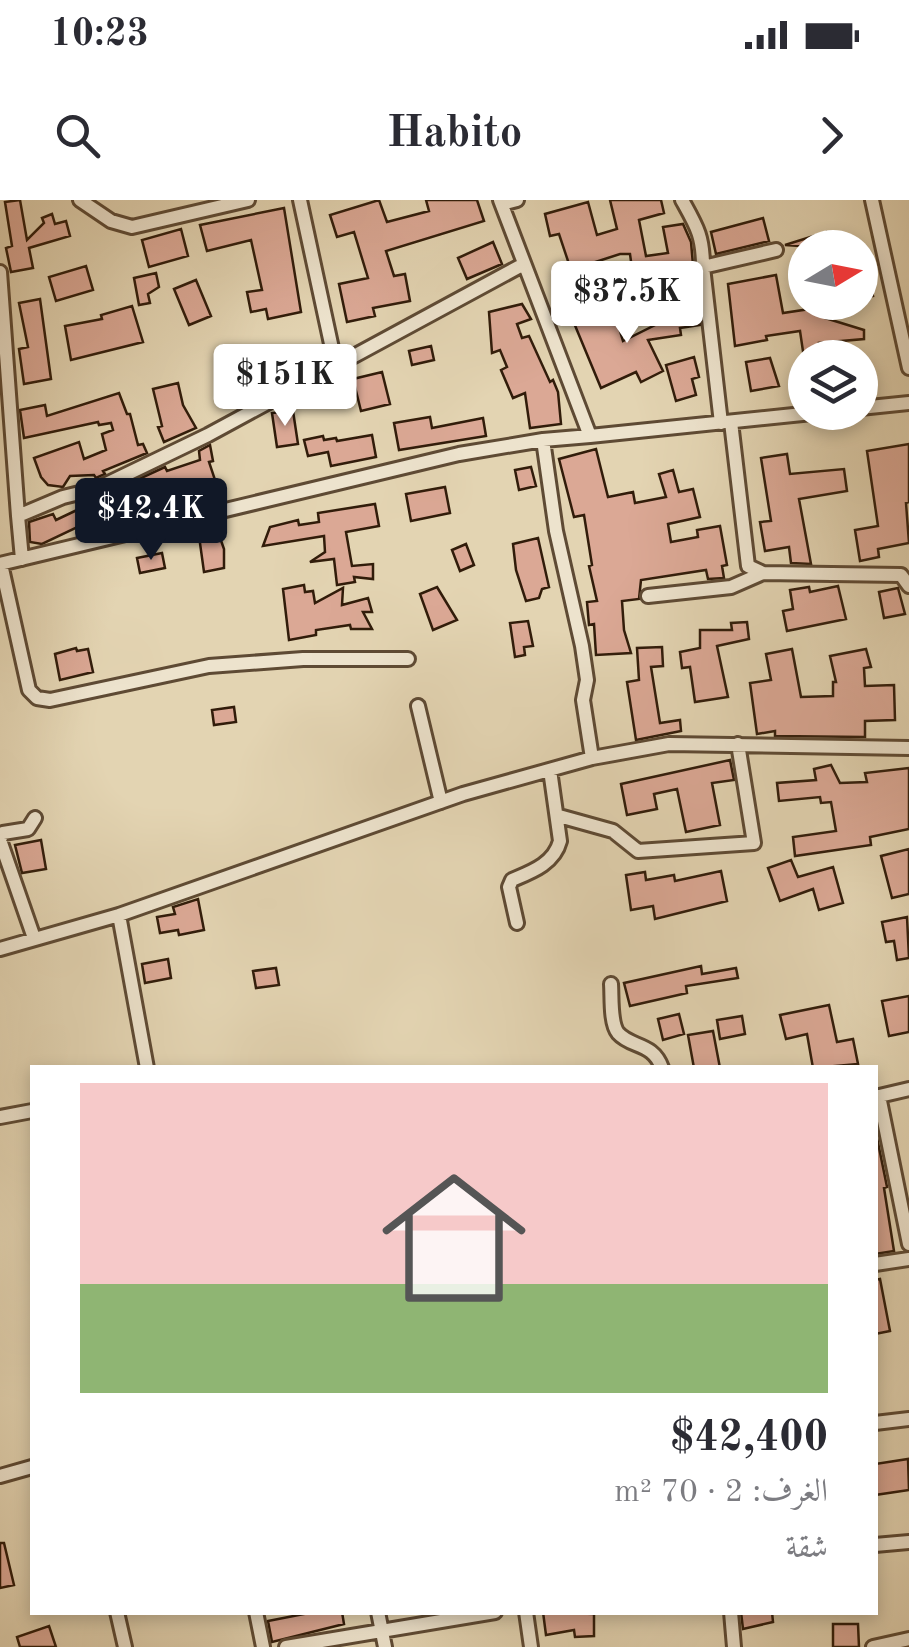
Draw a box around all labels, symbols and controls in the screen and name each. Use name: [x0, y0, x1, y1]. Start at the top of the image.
text: 10:23: [50, 16, 149, 54]
icon: search: [50, 108, 105, 163]
icon: forward: [804, 108, 859, 163]
text: Habito: [386, 112, 523, 157]
north arrow: [788, 230, 878, 320]
map controls: [788, 230, 878, 430]
pin: $37.5K: [546, 261, 708, 346]
text: $37.5K: [573, 277, 681, 309]
button: layers: [788, 340, 878, 430]
pin: $151K: [215, 344, 355, 429]
text: $151K: [236, 360, 334, 392]
pin: $42.4K: [70, 478, 232, 563]
text: $42.4K: [97, 494, 205, 526]
icon: home: [364, 1148, 544, 1328]
text: $42,400: [670, 1418, 828, 1460]
text: الغرف: 2 · 70 m²: [614, 1477, 828, 1509]
text: شقة: [786, 1533, 828, 1565]

